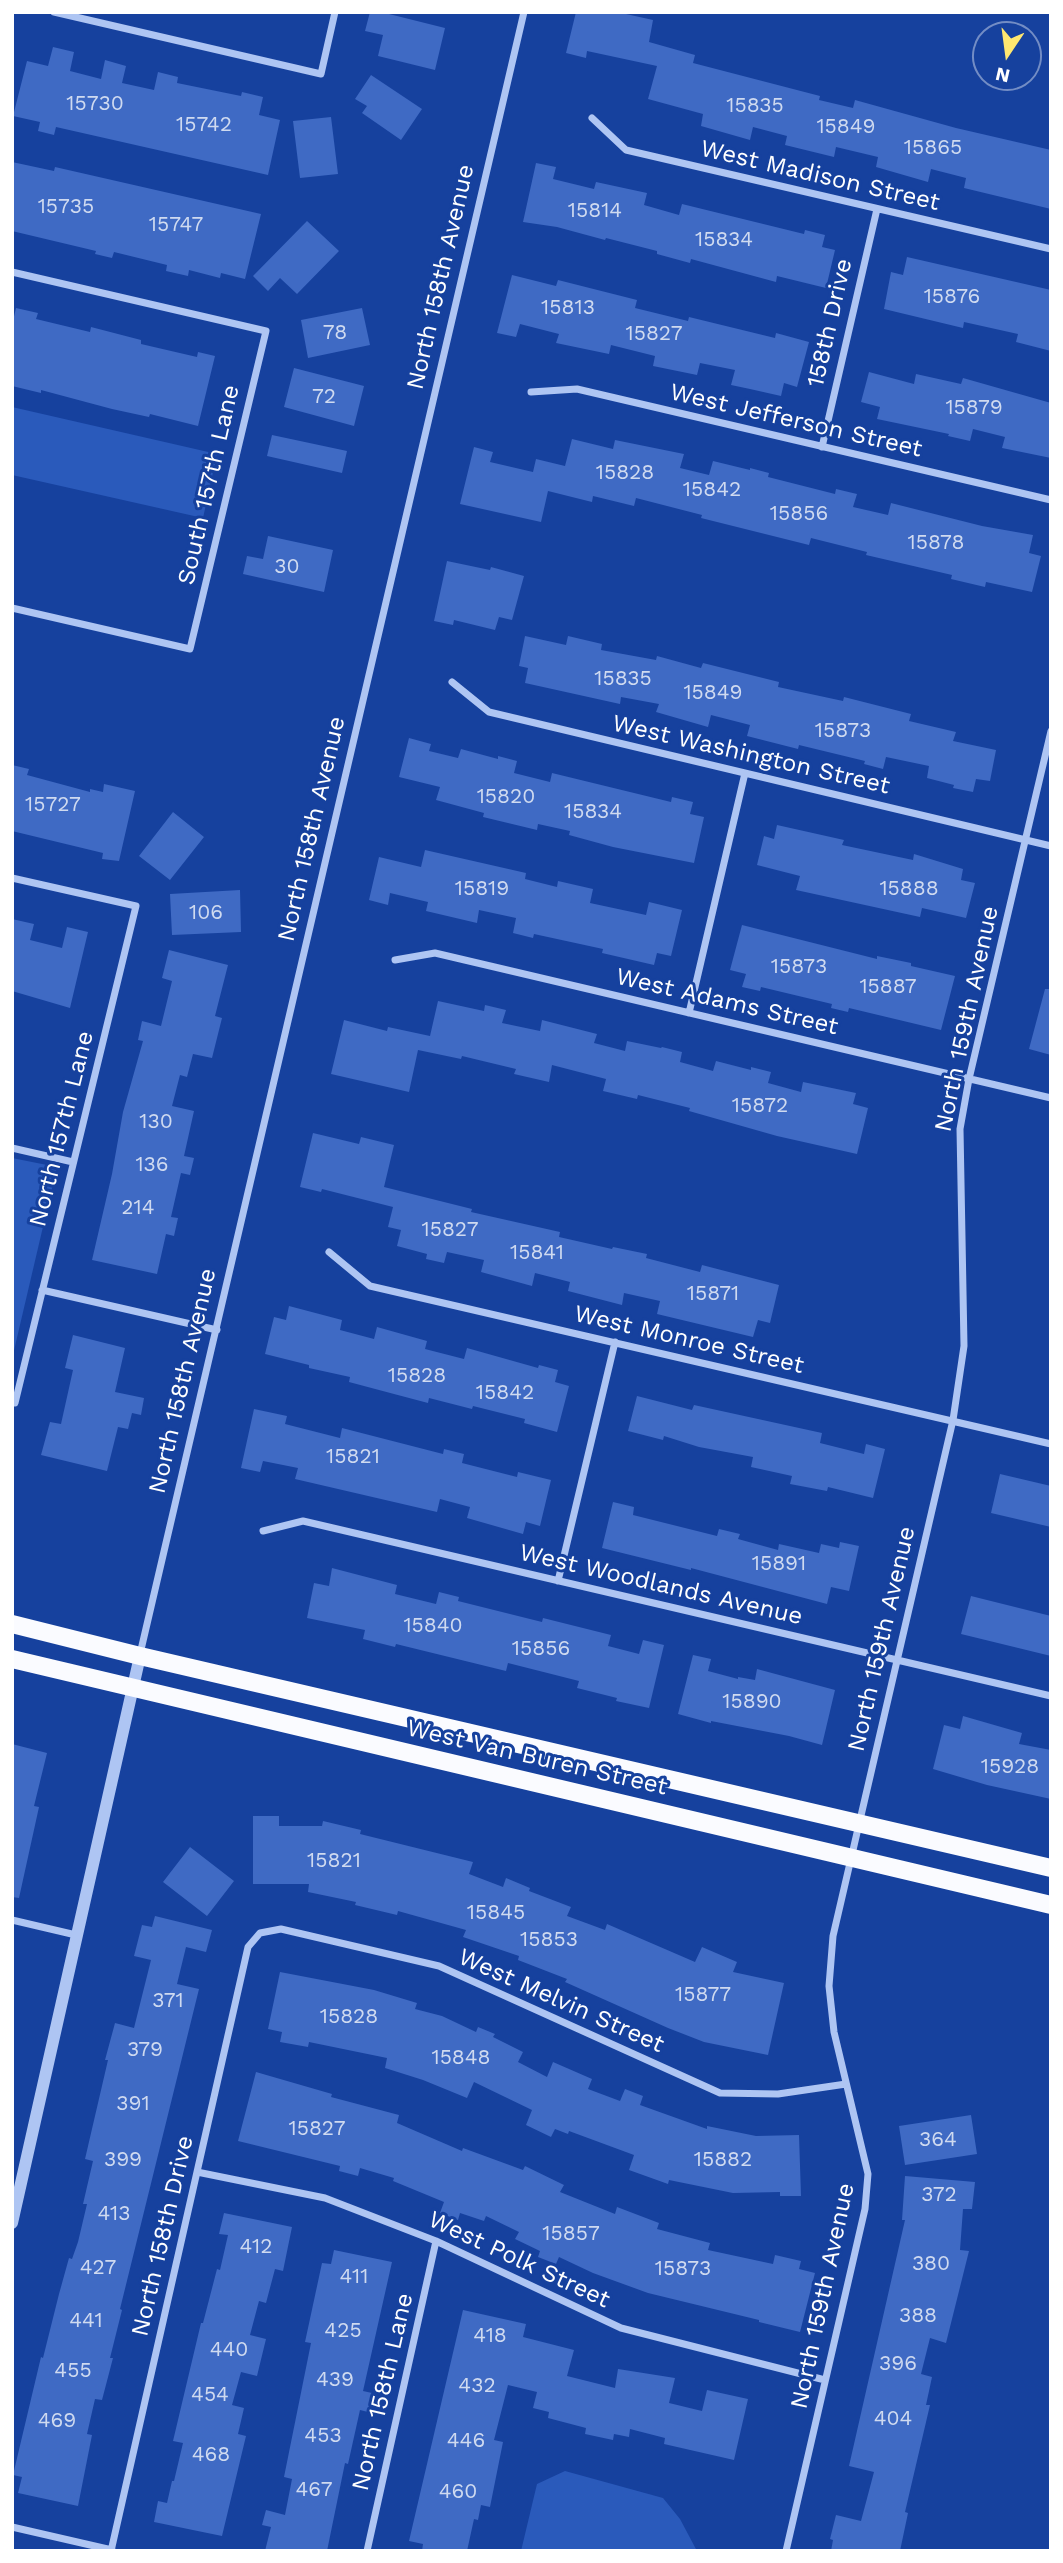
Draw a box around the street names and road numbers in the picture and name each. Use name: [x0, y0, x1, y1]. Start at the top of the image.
street label: West Madison Street: [698, 134, 942, 218]
street label: North 158th Avenue: [401, 162, 481, 392]
street label: 158th Drive: [801, 256, 859, 390]
street label: West Jefferson Street: [667, 378, 925, 464]
street label: South 157th Lane: [172, 382, 246, 588]
street label: West Washington Street: [609, 709, 893, 801]
street label: North 158th Avenue: [272, 714, 352, 944]
street label: North 159th Avenue: [929, 903, 1005, 1135]
street label: West Adams Street: [613, 962, 841, 1042]
street label: North 157th Lane: [24, 1028, 100, 1230]
street label: North 158th Avenue: [143, 1266, 223, 1496]
street label: West Monroe Street: [571, 1300, 807, 1380]
street label: North 159th Avenue: [842, 1524, 922, 1754]
street label: West Woodlands Avenue: [517, 1538, 805, 1632]
street label: West Van Buren Street: [404, 1714, 670, 1802]
street label: West Melvin Street: [454, 1943, 668, 2059]
street label: North 158th Drive: [126, 2133, 200, 2339]
street label: North 159th Avenue: [785, 2180, 861, 2412]
street label: West Polk Street: [424, 2205, 614, 2315]
street label: North 158th Lane: [346, 2290, 420, 2494]

